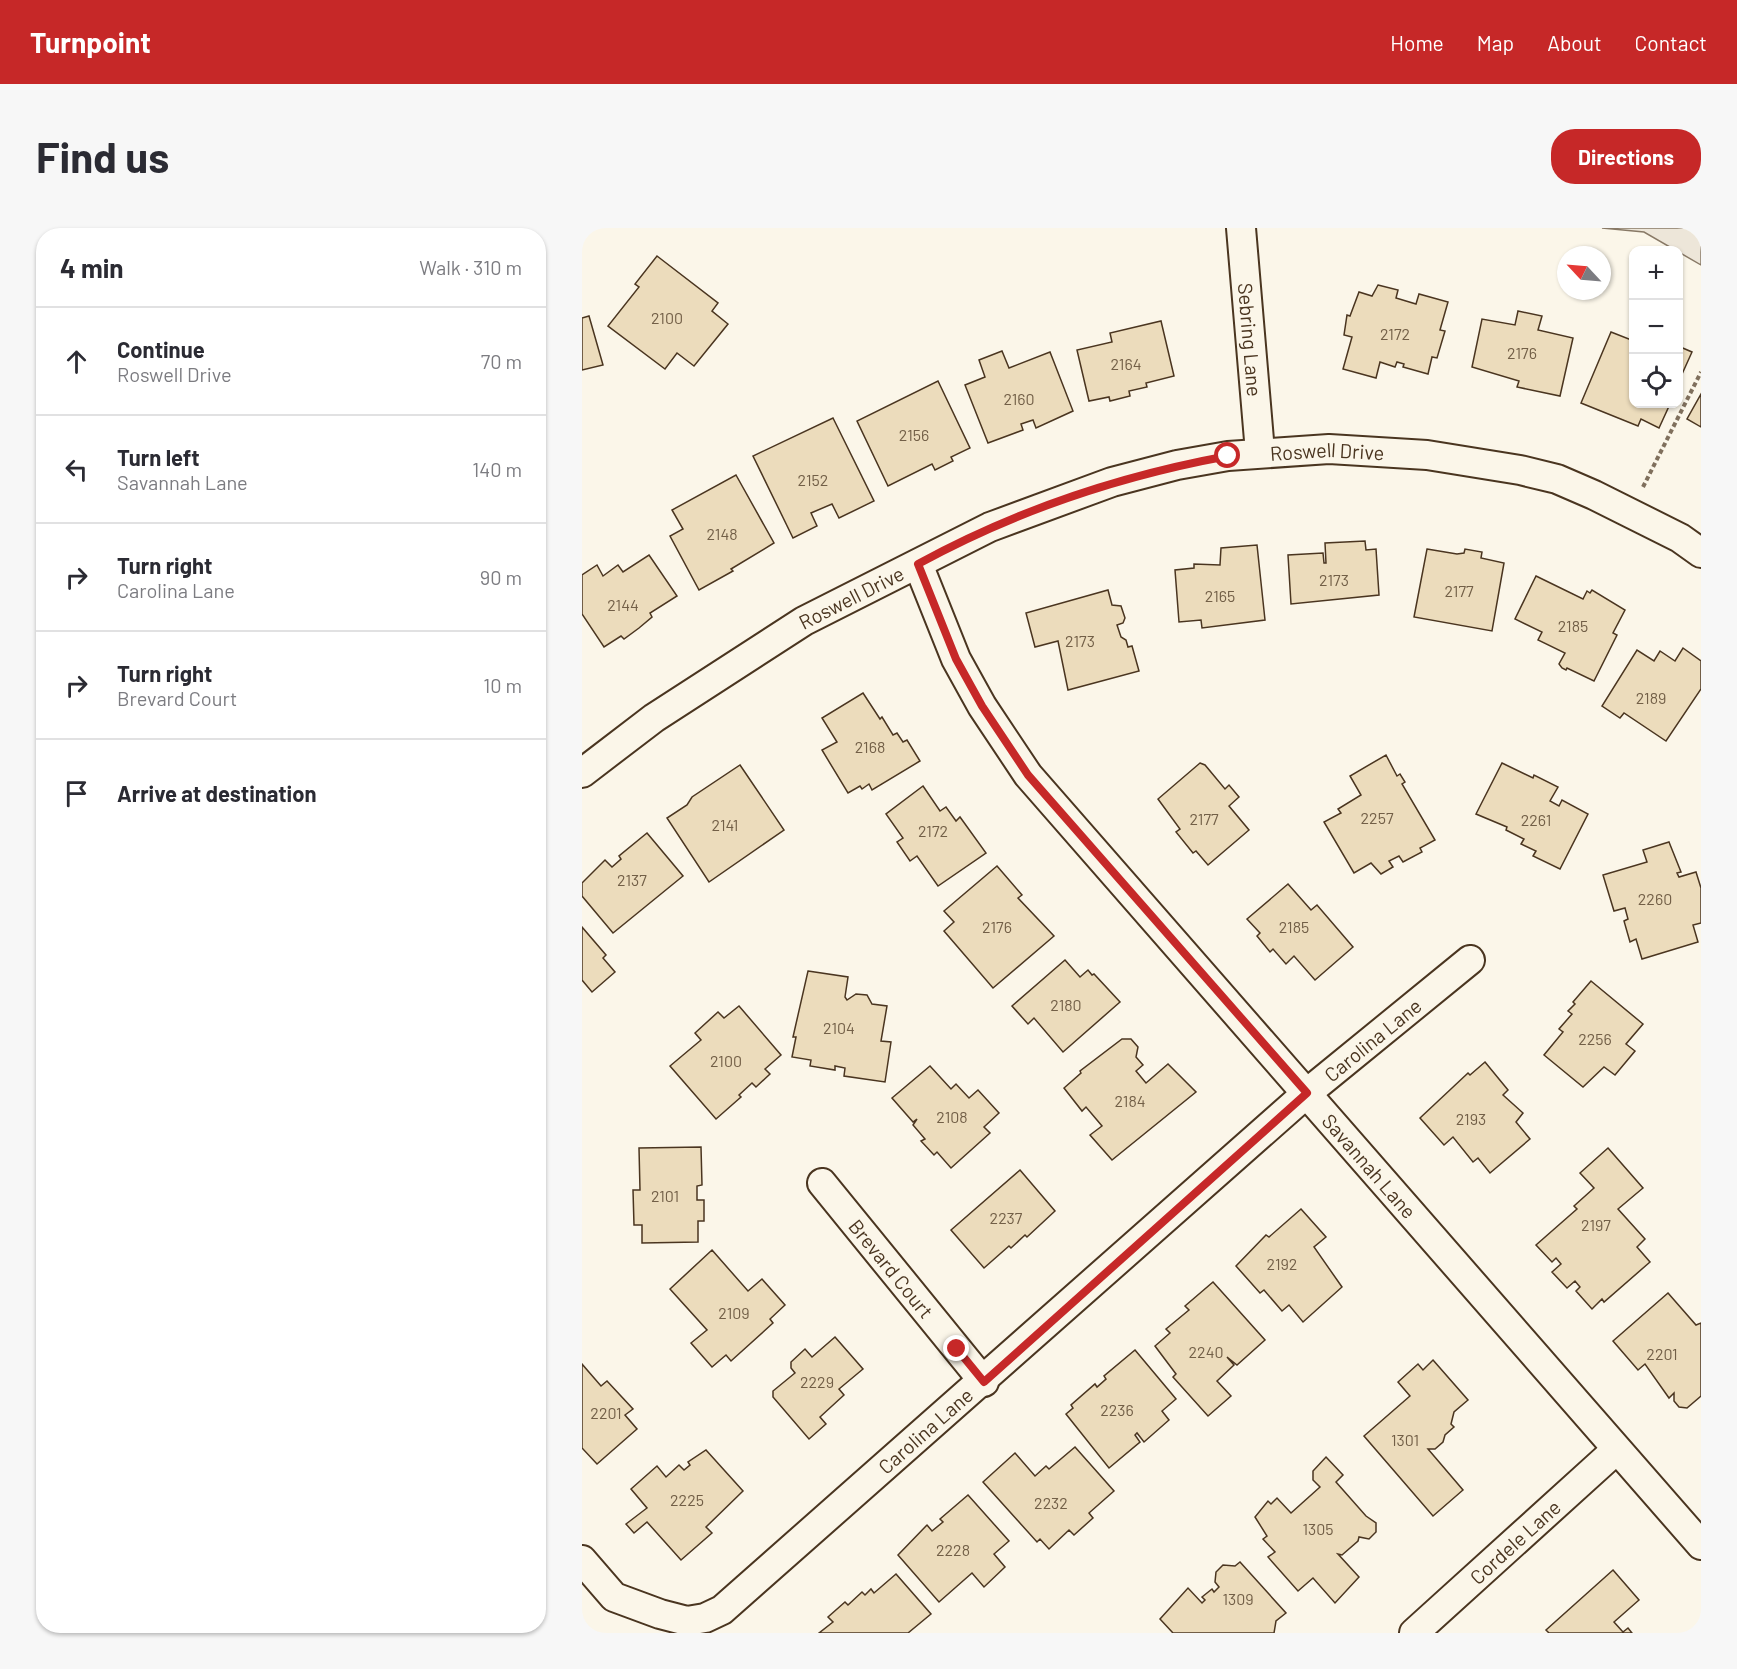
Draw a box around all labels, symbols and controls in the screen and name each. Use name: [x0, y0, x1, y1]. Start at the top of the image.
text: Turnpoint: [30, 25, 151, 59]
text: Home: [1390, 30, 1444, 55]
text: Map: [1477, 30, 1514, 55]
text: About: [1547, 30, 1602, 55]
text: Contact: [1635, 30, 1707, 55]
button: Directions: [1551, 129, 1701, 184]
text: Find us: [36, 131, 169, 181]
north arrow: [1557, 246, 1611, 300]
map controls: [1629, 246, 1683, 408]
button: +: [1629, 246, 1683, 300]
text: 4 min: [60, 252, 124, 283]
text: Walk · 310 m: [419, 255, 522, 279]
street label: Sebring Lane: [1234, 282, 1267, 397]
button: −: [1629, 300, 1683, 354]
house number: 2100: [651, 308, 683, 327]
house number: 2172: [1380, 324, 1410, 343]
text: Continue: [117, 336, 205, 362]
house number: 2176: [1507, 343, 1537, 362]
icon: ahead: [60, 345, 93, 378]
text: 70 m: [481, 349, 522, 373]
house number: 2164: [1110, 354, 1142, 373]
button: locate: [1629, 354, 1683, 408]
text: Roswell Drive: [117, 362, 232, 386]
house number: 2160: [1003, 389, 1035, 408]
house number: 2156: [899, 425, 929, 444]
street label: Roswell Drive: [1269, 437, 1385, 465]
route start: [1214, 442, 1240, 468]
text: Turn left: [117, 444, 200, 470]
icon: left: [60, 453, 93, 486]
text: 140 m: [472, 457, 522, 481]
text: Savannah Lane: [117, 470, 248, 494]
house number: 2152: [798, 470, 828, 489]
house number: 2148: [706, 524, 738, 543]
text: Turn right: [117, 552, 212, 578]
icon: right: [60, 561, 93, 594]
street label: Roswell Drive: [795, 561, 908, 634]
text: 90 m: [480, 565, 522, 589]
house number: 2173: [1319, 570, 1349, 589]
text: Carolina Lane: [117, 578, 235, 602]
house number: 2177: [1444, 581, 1474, 600]
house number: 2165: [1205, 586, 1235, 605]
house number: 2144: [607, 595, 639, 614]
house number: 2185: [1558, 616, 1588, 635]
house number: 2173: [1065, 631, 1095, 650]
text: Turn right: [117, 660, 212, 686]
icon: right: [60, 669, 93, 702]
text: 10 m: [483, 673, 522, 697]
text: Brevard Court: [117, 686, 237, 710]
house number: 2189: [1636, 688, 1666, 707]
house number: 2168: [855, 737, 885, 756]
icon: arrive: [60, 777, 93, 810]
text: Arrive at destination: [117, 780, 316, 806]
house number: 2257: [1361, 808, 1394, 827]
house number: 2177: [1189, 809, 1219, 828]
house number: 2261: [1521, 810, 1551, 829]
house number: 2141: [712, 815, 738, 834]
house number: 2172: [918, 821, 948, 840]
house number: 2137: [617, 870, 647, 889]
house number: 2260: [1638, 889, 1672, 908]
house number: 2176: [982, 917, 1012, 936]
house number: 2185: [1279, 917, 1309, 936]
street label: Carolina Lane: [1319, 993, 1426, 1086]
house number: 2180: [1050, 995, 1082, 1014]
house number: 2104: [823, 1018, 855, 1037]
house number: 2256: [1578, 1029, 1612, 1048]
house number: 2100: [710, 1051, 742, 1070]
house number: 2184: [1114, 1091, 1146, 1110]
house number: 2108: [936, 1107, 968, 1126]
street label: Savannah Lane: [1318, 1109, 1422, 1223]
house number: 2193: [1456, 1109, 1486, 1128]
house number: 2101: [651, 1186, 679, 1205]
house number: 2237: [990, 1208, 1023, 1227]
street label: Brevard Court: [844, 1214, 939, 1323]
house number: 2197: [1581, 1215, 1611, 1234]
house number: 2192: [1267, 1254, 1297, 1273]
house number: 2109: [718, 1303, 750, 1322]
route end: [943, 1335, 969, 1361]
house number: 2240: [1188, 1342, 1224, 1361]
house number: 2201: [1646, 1344, 1678, 1363]
house number: 2229: [800, 1372, 834, 1391]
street label: Carolina Lane: [873, 1382, 977, 1479]
house number: 2236: [1100, 1400, 1134, 1419]
house number: 2201: [590, 1403, 622, 1422]
house number: 1301: [1391, 1430, 1419, 1449]
house number: 2225: [670, 1490, 704, 1509]
house number: 2232: [1034, 1493, 1068, 1512]
street label: Cordele Lane: [1464, 1495, 1565, 1589]
house number: 1305: [1302, 1519, 1334, 1538]
house number: 2228: [936, 1540, 970, 1559]
house number: 1309: [1222, 1589, 1254, 1608]

